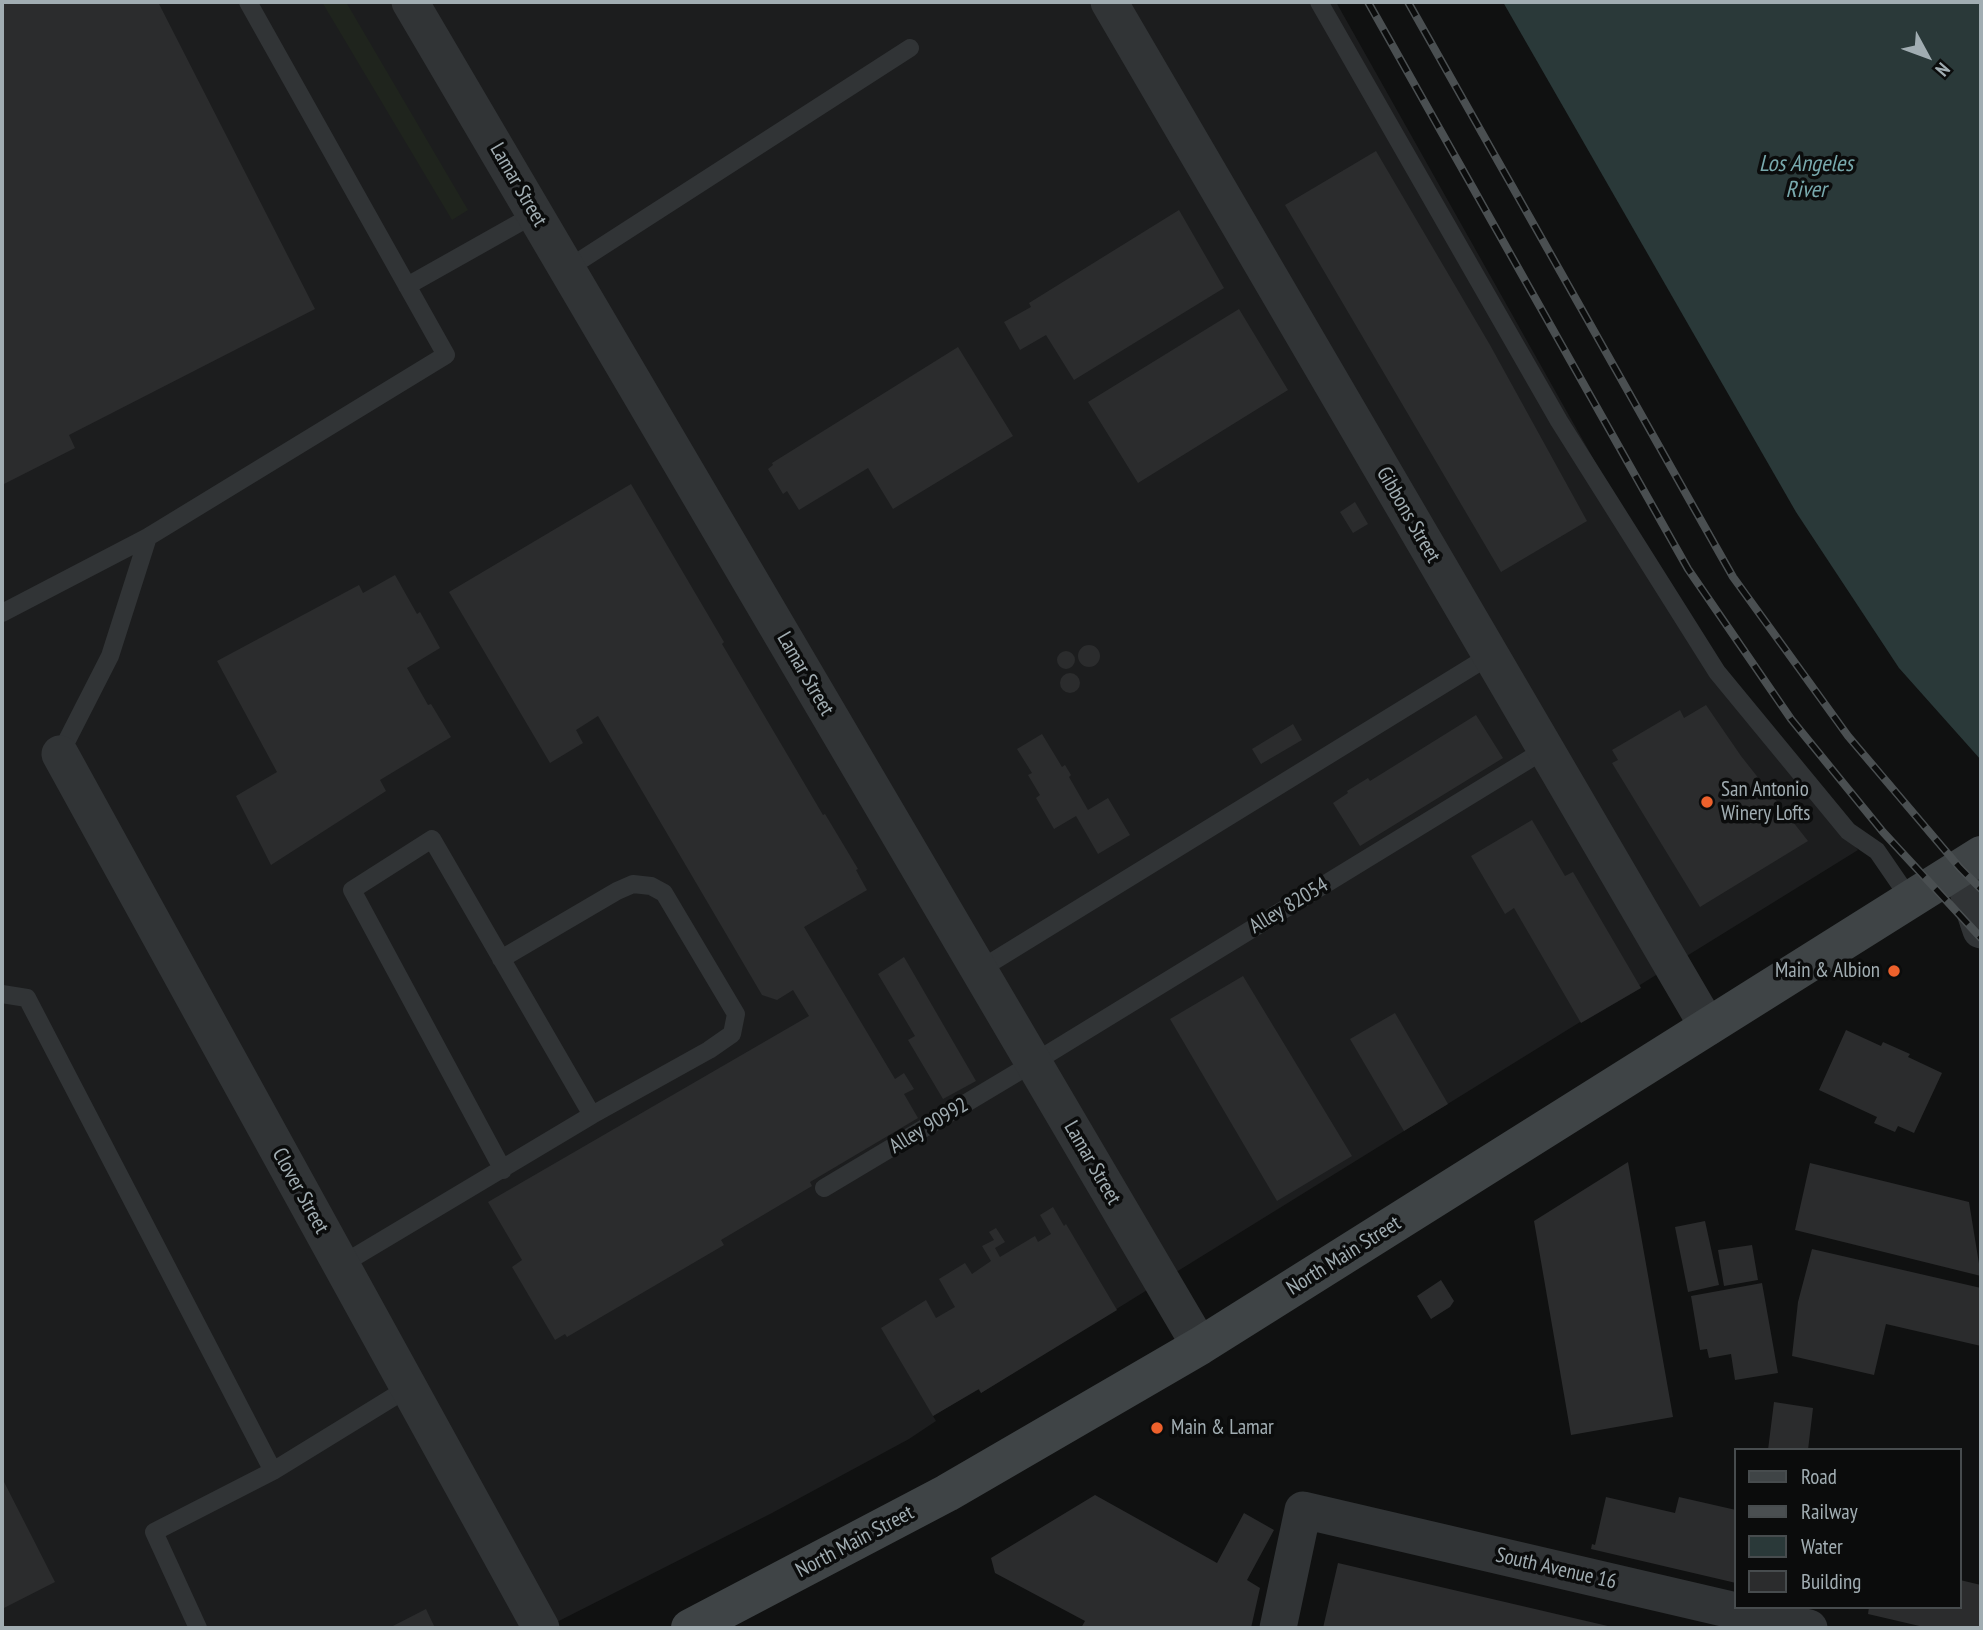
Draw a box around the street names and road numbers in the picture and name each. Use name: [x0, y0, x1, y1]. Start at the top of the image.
street label: Lamar Street: [484, 139, 552, 231]
street label: Gibbons Street: [1370, 463, 1446, 567]
street label: Lamar Street: [771, 628, 839, 720]
street label: Alley 82054: [1245, 873, 1333, 939]
street label: Alley 90992: [885, 1093, 973, 1159]
street label: Lamar Street: [1058, 1117, 1126, 1209]
street label: Clover Street: [266, 1144, 334, 1238]
street label: North Main Street: [1282, 1211, 1406, 1301]
street label: North Main Street: [792, 1500, 918, 1584]
street label: South Avenue 16: [1493, 1543, 1619, 1595]

